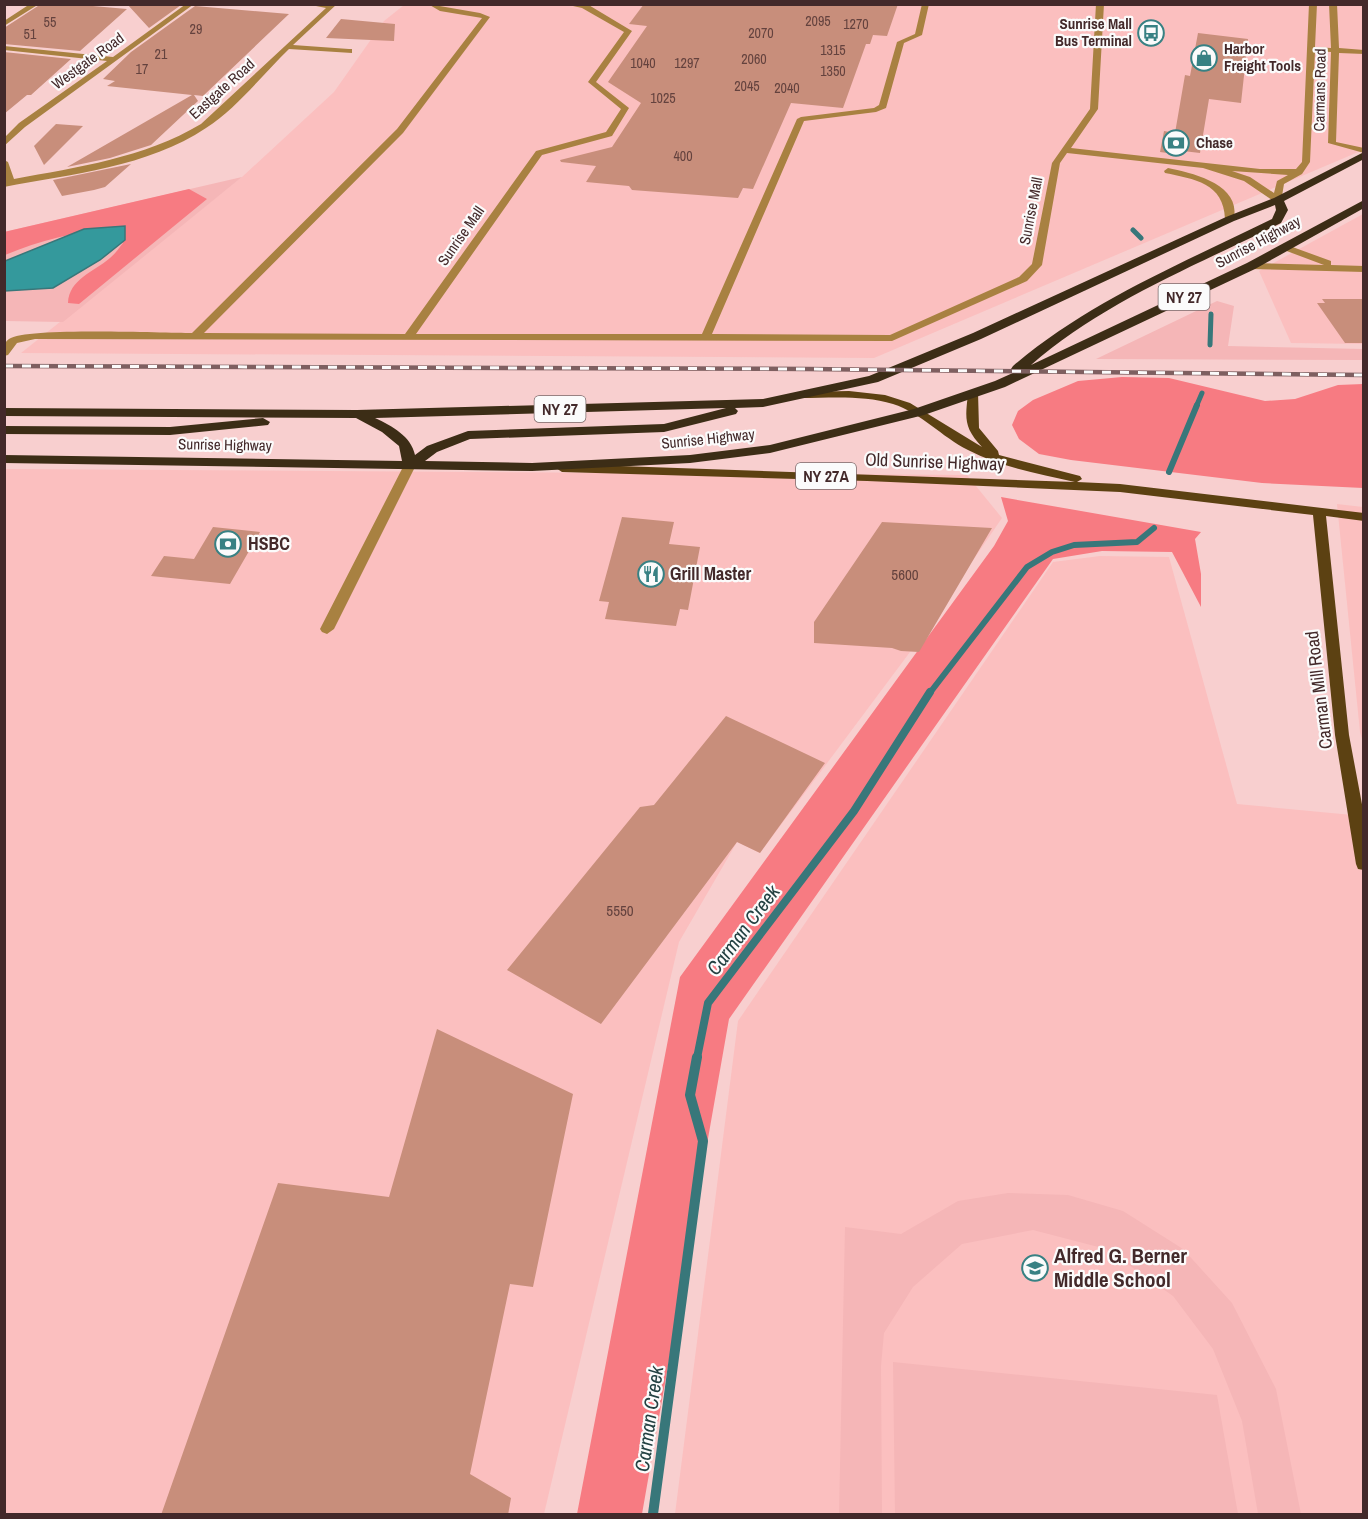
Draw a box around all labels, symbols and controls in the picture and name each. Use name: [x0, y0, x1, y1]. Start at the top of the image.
house number: 2095: [805, 12, 831, 30]
house number: 55: [44, 13, 56, 31]
place label: Sunrise Mall Bus Terminal: [1055, 13, 1132, 51]
house number: 1270: [843, 15, 869, 33]
bus stop icon: Sunrise Mall Bus Terminal: [1136, 18, 1166, 48]
house number: 29: [190, 20, 202, 38]
house number: 2070: [748, 24, 774, 42]
house number: 51: [24, 25, 37, 43]
street label: Westgate Road: [47, 27, 128, 94]
place label: Harbor Freight Tools: [1224, 38, 1301, 76]
house number: 1315: [820, 41, 846, 59]
shop icon: Harbor Freight Tools: [1189, 43, 1219, 73]
house number: 21: [155, 45, 168, 63]
street label: Carmans Road: [1308, 48, 1331, 132]
house number: 2060: [741, 50, 767, 68]
street label: Eastgate Road: [184, 54, 259, 124]
house number: 1040: [630, 54, 656, 72]
house number: 1297: [674, 54, 700, 72]
house number: 17: [136, 60, 148, 78]
house number: 1350: [820, 62, 846, 80]
house number: 2045: [734, 77, 760, 95]
house number: 2040: [774, 79, 800, 97]
house number: 1025: [650, 89, 676, 107]
bank icon: Chase: [1161, 128, 1191, 158]
place label: Chase: [1196, 132, 1233, 153]
house number: 400: [673, 147, 693, 165]
street label: Sunrise Mall: [1014, 175, 1047, 246]
street label: Sunrise Mall: [432, 202, 489, 270]
street label: Sunrise Highway: [1211, 210, 1305, 273]
road number: NY 27: [1158, 284, 1210, 310]
road number: NY 27: [534, 396, 586, 422]
street label: Sunrise Highway: [660, 423, 756, 454]
street label: Sunrise Highway: [178, 433, 273, 456]
street label: Old Sunrise Highway: [865, 447, 1006, 476]
road number: NY 27A: [796, 463, 856, 489]
bank icon: HSBC: [213, 529, 243, 559]
place label: HSBC: [248, 531, 290, 556]
restaurant icon: Grill Master: [636, 559, 666, 589]
place label: Grill Master: [670, 561, 751, 586]
house number: 5600: [891, 564, 919, 585]
street label: Carman Mill Road: [1299, 630, 1338, 751]
water label: Carman Creek: [700, 878, 786, 980]
house number: 5550: [606, 900, 634, 921]
place label: Alfred G. Berner Middle School: [1054, 1241, 1187, 1294]
school or university icon: Alfred G. Berner Middle School: [1020, 1253, 1050, 1283]
water label: Carman Creek: [628, 1363, 669, 1474]

